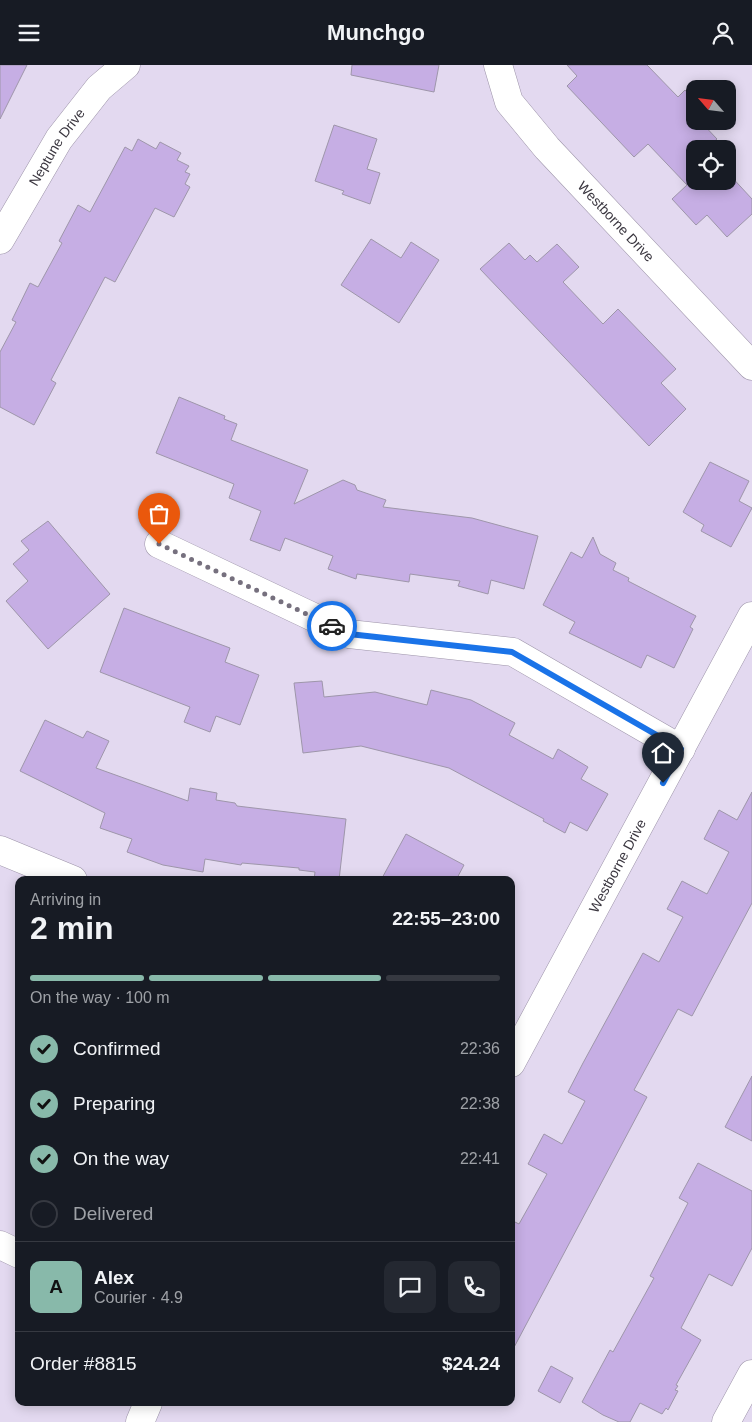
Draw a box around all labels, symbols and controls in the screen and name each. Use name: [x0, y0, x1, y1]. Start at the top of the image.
icon: menu: [15, 19, 43, 47]
icon: person: [709, 19, 737, 47]
text: Munchgo: [327, 20, 425, 45]
north arrow: [686, 80, 736, 130]
map controls: [686, 80, 736, 190]
street label: Neptune Drive: [25, 105, 88, 189]
button: locate: [686, 140, 736, 190]
street label: Westborne Drive: [575, 178, 658, 265]
pin: [138, 493, 180, 544]
icon: bag: [145, 500, 173, 528]
courier: [307, 601, 357, 651]
icon: car: [318, 612, 346, 640]
pin: [642, 732, 684, 783]
icon: home: [649, 739, 677, 767]
street label: Westborne Drive: [586, 816, 649, 915]
text: Arriving in: [30, 891, 101, 908]
text: 22:55–23:00: [392, 908, 500, 929]
text: 2 min: [30, 910, 114, 946]
text: On the way · 100 m: [30, 989, 170, 1006]
icon: check: [30, 1035, 58, 1063]
text: Confirmed: [73, 1038, 161, 1059]
text: 22:36: [460, 1040, 500, 1057]
icon: check: [30, 1090, 58, 1118]
text: Preparing: [73, 1093, 155, 1114]
text: 22:38: [460, 1095, 500, 1112]
icon: check: [30, 1145, 58, 1173]
text: On the way: [73, 1148, 169, 1169]
text: 22:41: [460, 1150, 500, 1167]
text: Delivered: [73, 1203, 153, 1224]
button: chat: [384, 1261, 436, 1313]
button: phone: [448, 1261, 500, 1313]
text: Alex: [94, 1267, 134, 1288]
text: A: [49, 1276, 63, 1297]
text: Courier · 4.9: [94, 1289, 183, 1306]
text: Order #8815: [30, 1353, 137, 1374]
text: $24.24: [442, 1353, 500, 1374]

